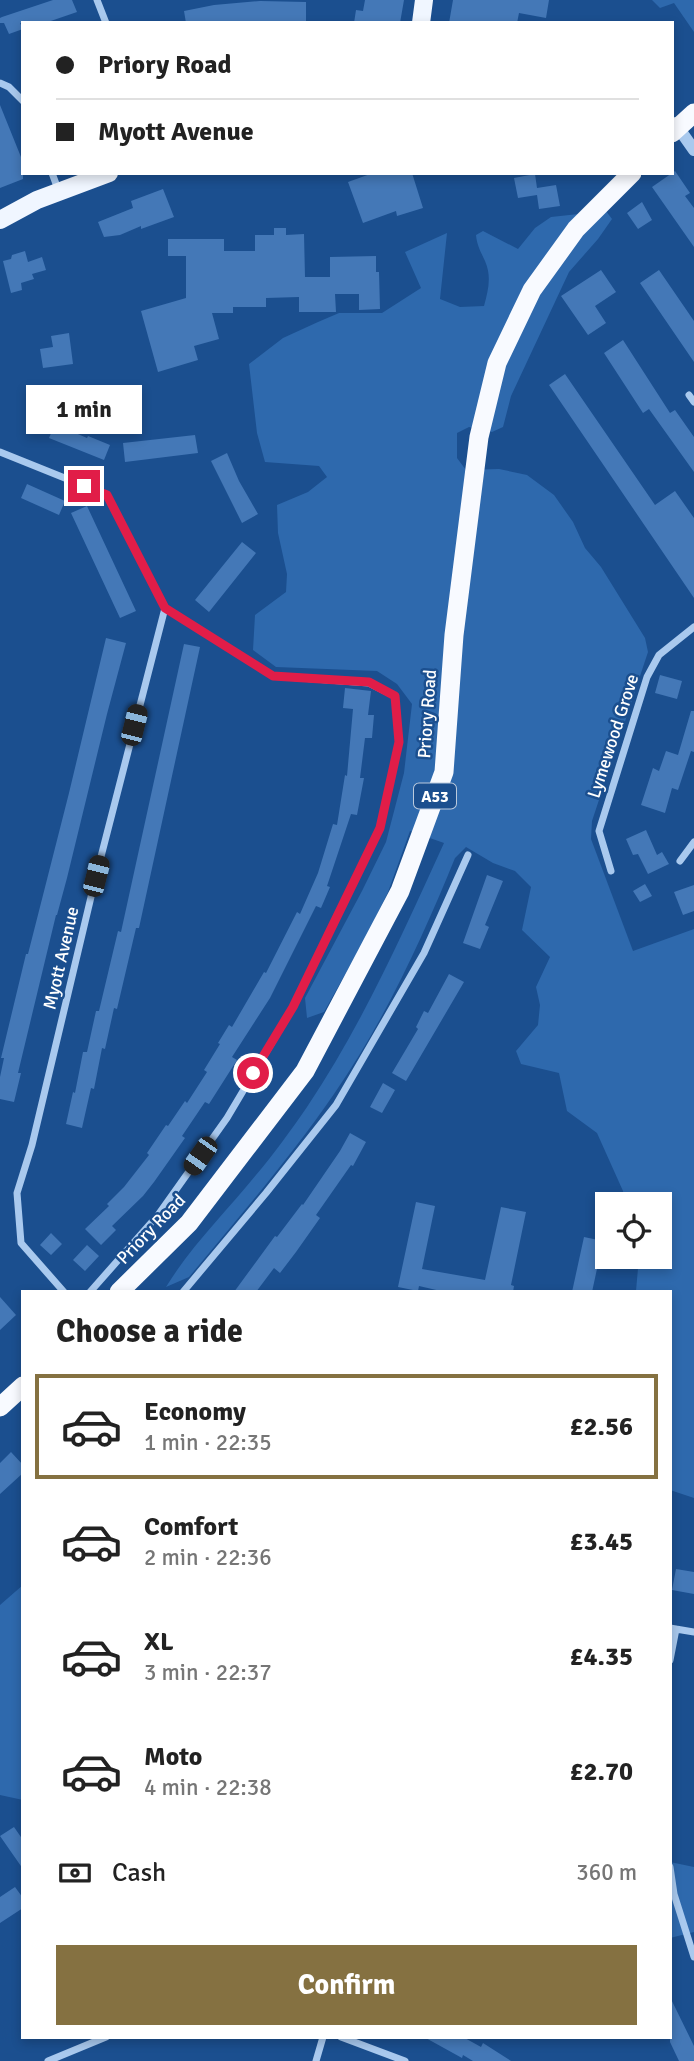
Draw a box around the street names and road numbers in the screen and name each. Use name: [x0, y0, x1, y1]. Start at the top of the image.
street label: Priory Road: [413, 669, 441, 759]
street label: Lymewood Grove: [583, 671, 643, 801]
road number: A53: [414, 783, 456, 808]
street label: Myott Avenue: [38, 904, 84, 1012]
street label: Priory Road: [112, 1189, 190, 1269]

